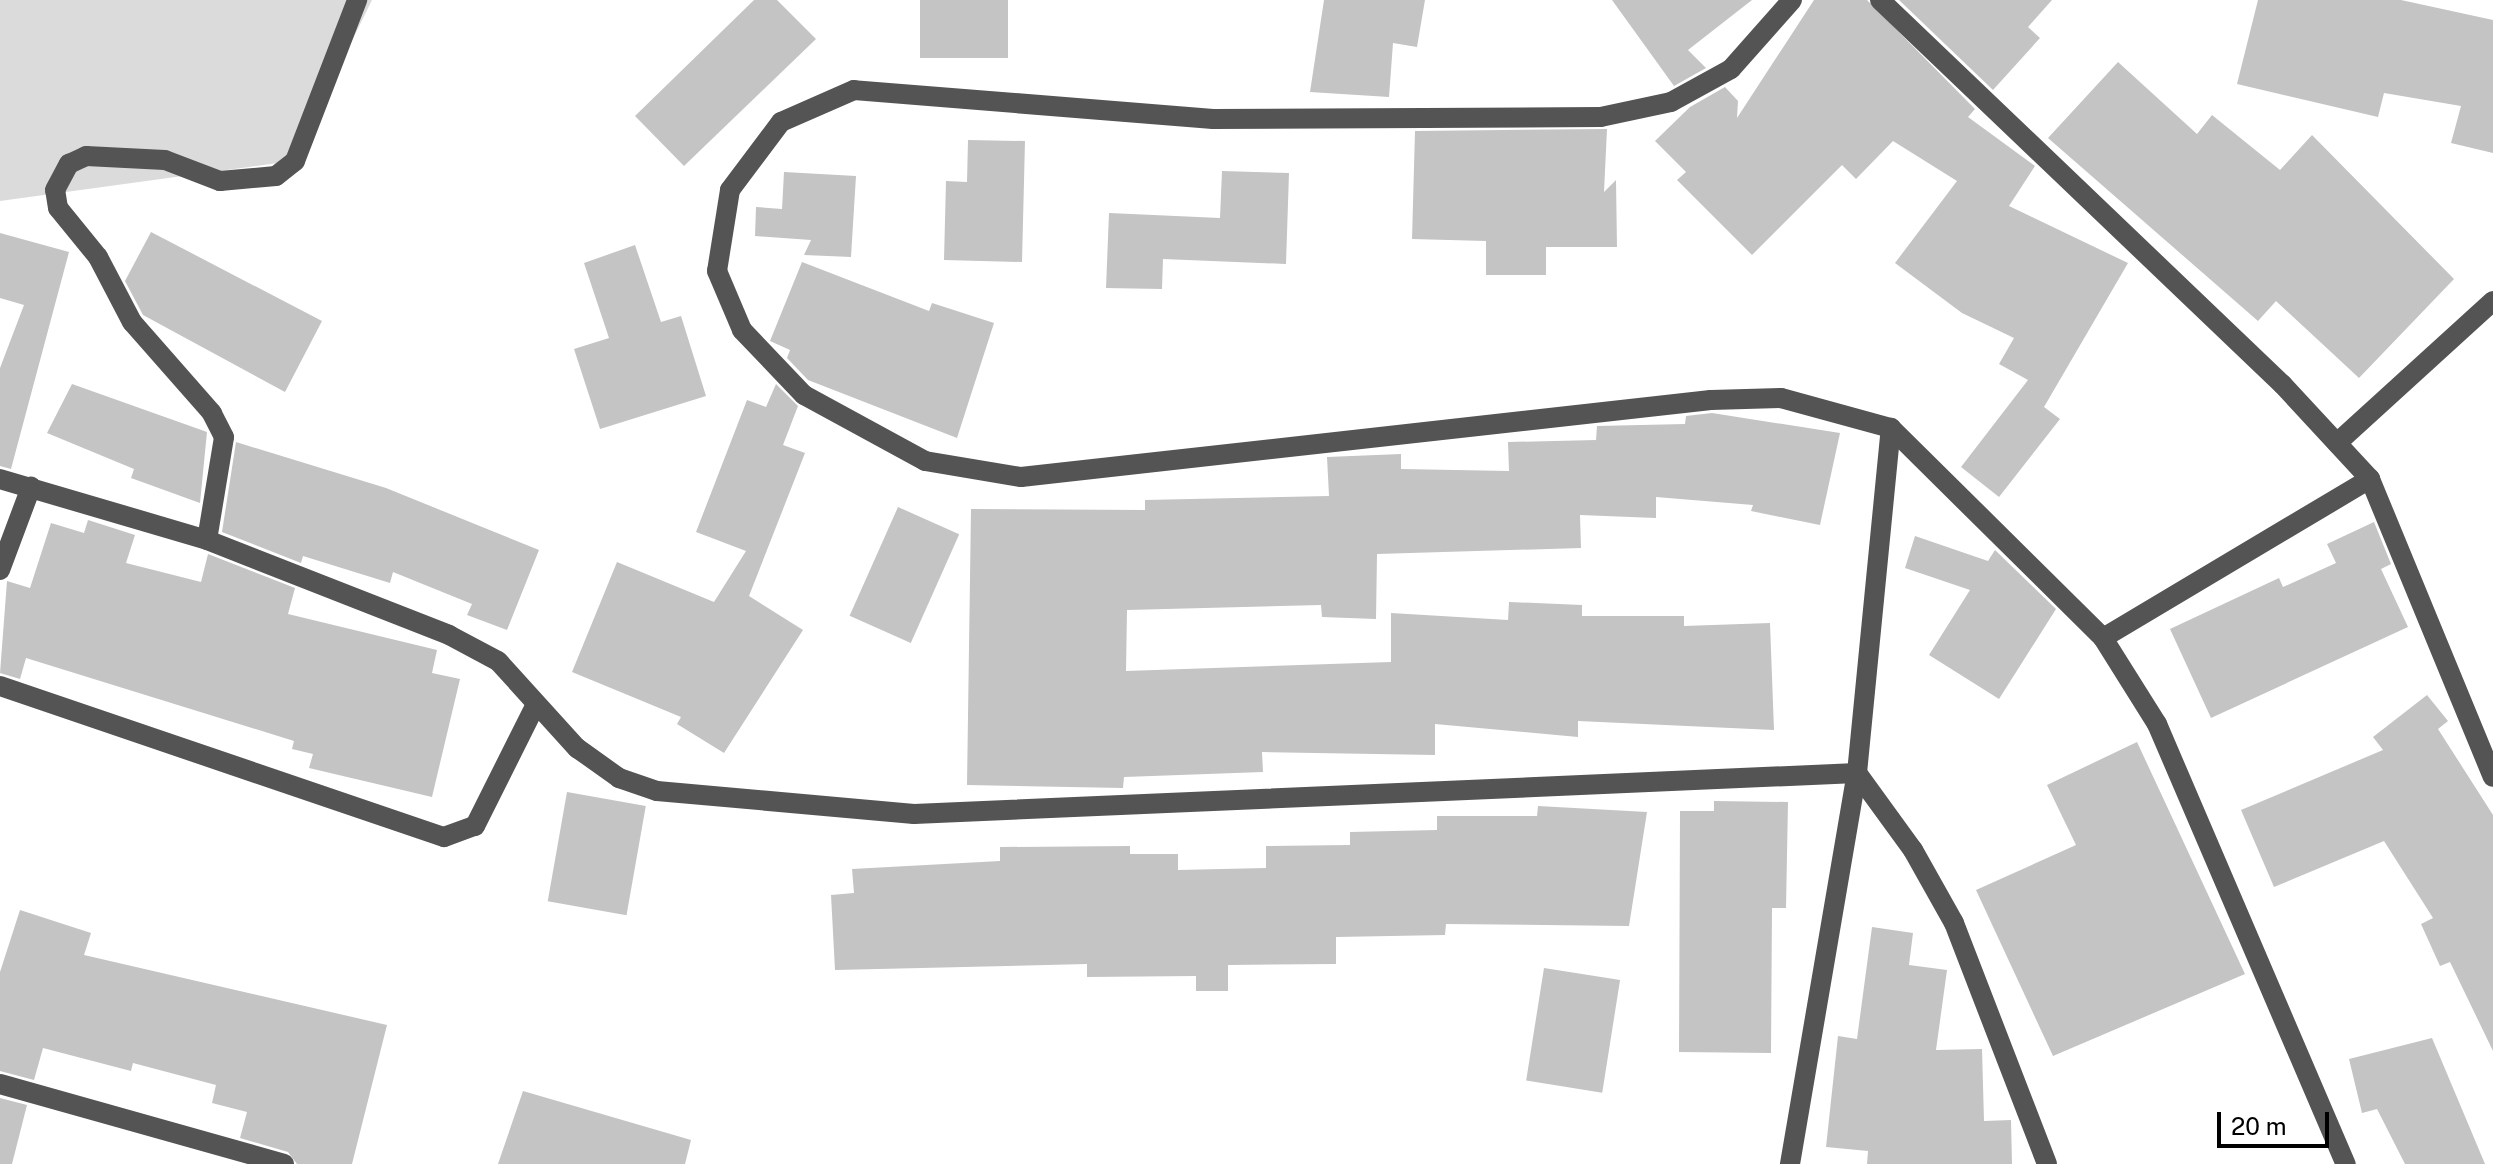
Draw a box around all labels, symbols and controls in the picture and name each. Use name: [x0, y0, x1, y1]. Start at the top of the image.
scale bar: [2221, 1096, 2333, 1146]
text: 20 m: [2231, 1112, 2287, 1140]

